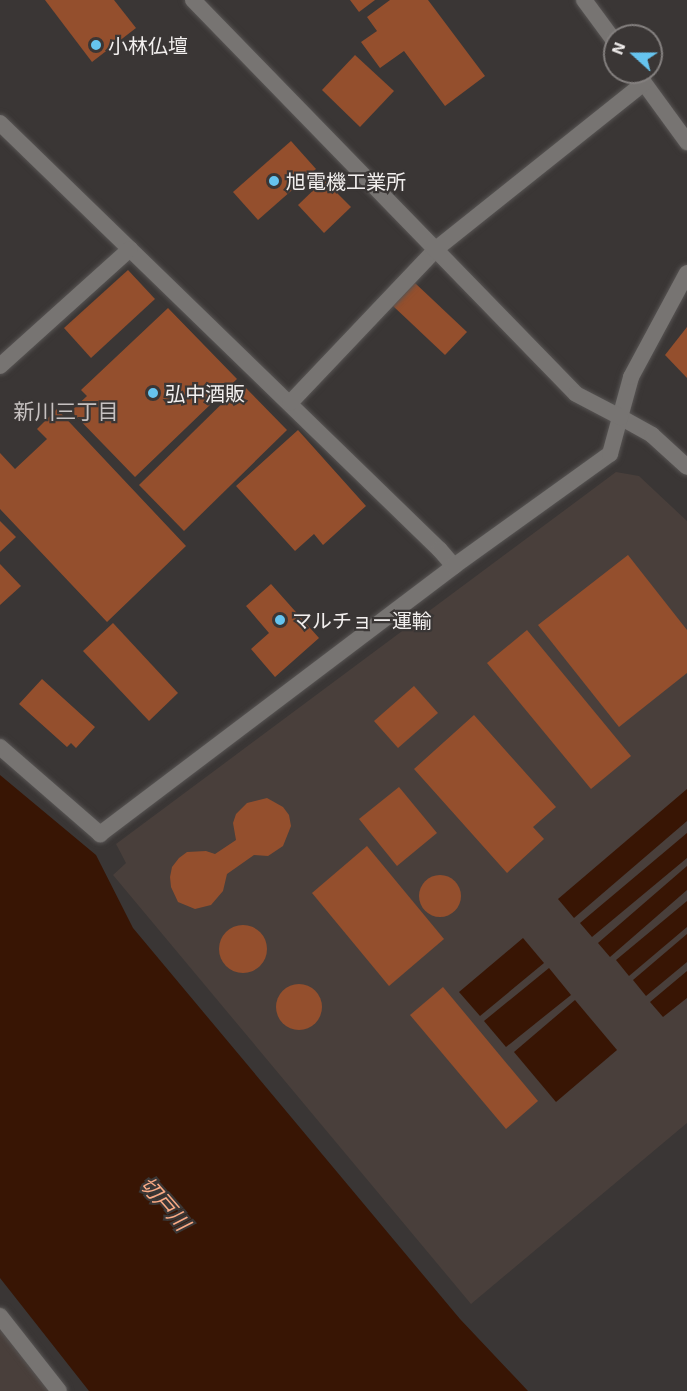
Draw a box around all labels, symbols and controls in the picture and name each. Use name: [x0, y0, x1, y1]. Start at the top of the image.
north arrow: [603, 24, 663, 84]
place label: 小林仏壇: [108, 33, 188, 57]
marker: 小林仏壇: [89, 38, 103, 52]
text: N: [607, 39, 629, 57]
place label: 旭電機工業所: [286, 169, 406, 193]
marker: 旭電機工業所: [267, 174, 281, 188]
place label: 弘中酒販: [165, 381, 245, 405]
marker: 弘中酒販: [146, 386, 160, 400]
district label: 新川三丁目: [14, 398, 118, 424]
place label: マルチョー運輸: [292, 608, 432, 632]
marker: マルチョー運輸: [273, 613, 287, 627]
water label: 切戸川: [135, 1171, 195, 1235]

